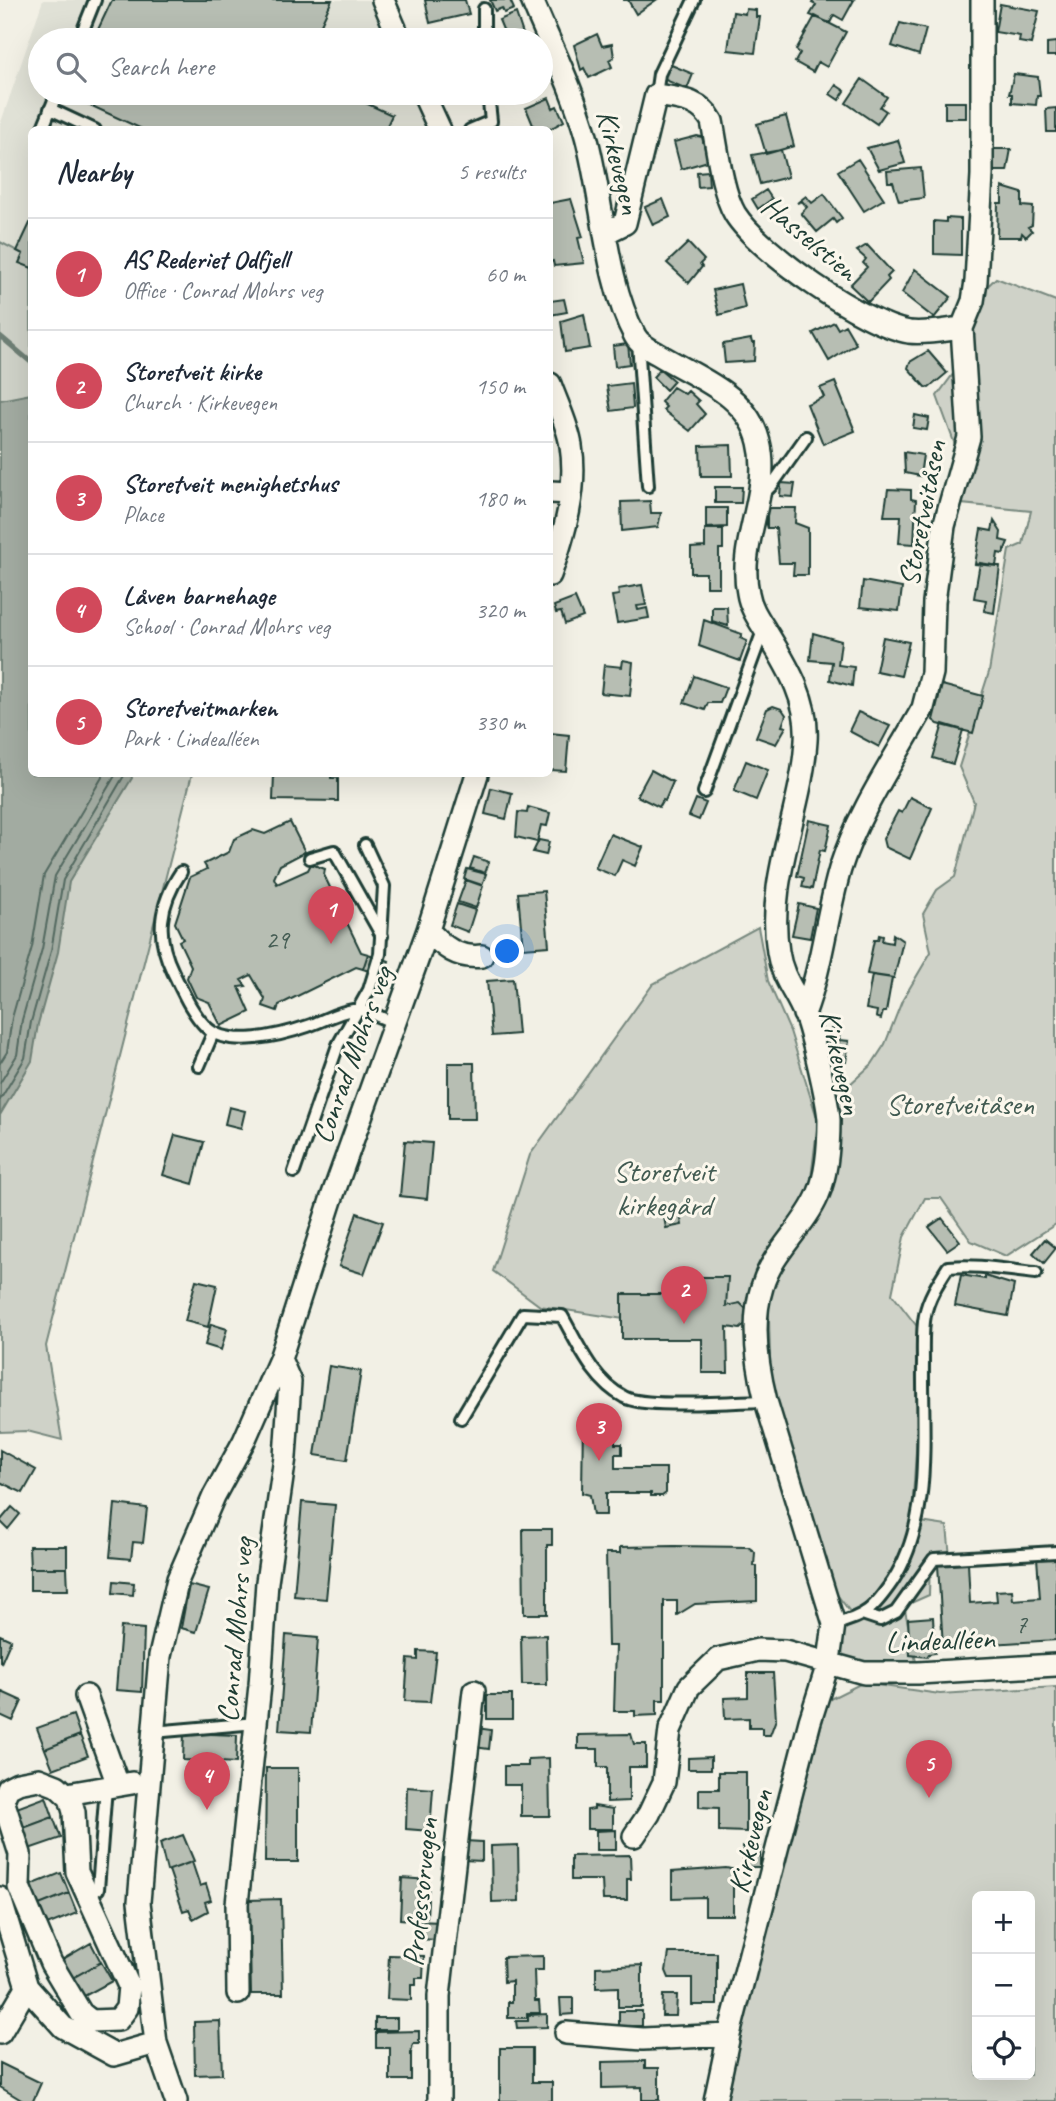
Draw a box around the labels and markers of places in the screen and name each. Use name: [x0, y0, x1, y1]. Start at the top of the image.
pin: 1: [308, 886, 354, 944]
pin: 2: [661, 1266, 707, 1324]
pin: 3: [576, 1403, 622, 1461]
pin: 5: [906, 1740, 952, 1798]
pin: 4: [184, 1752, 230, 1810]

